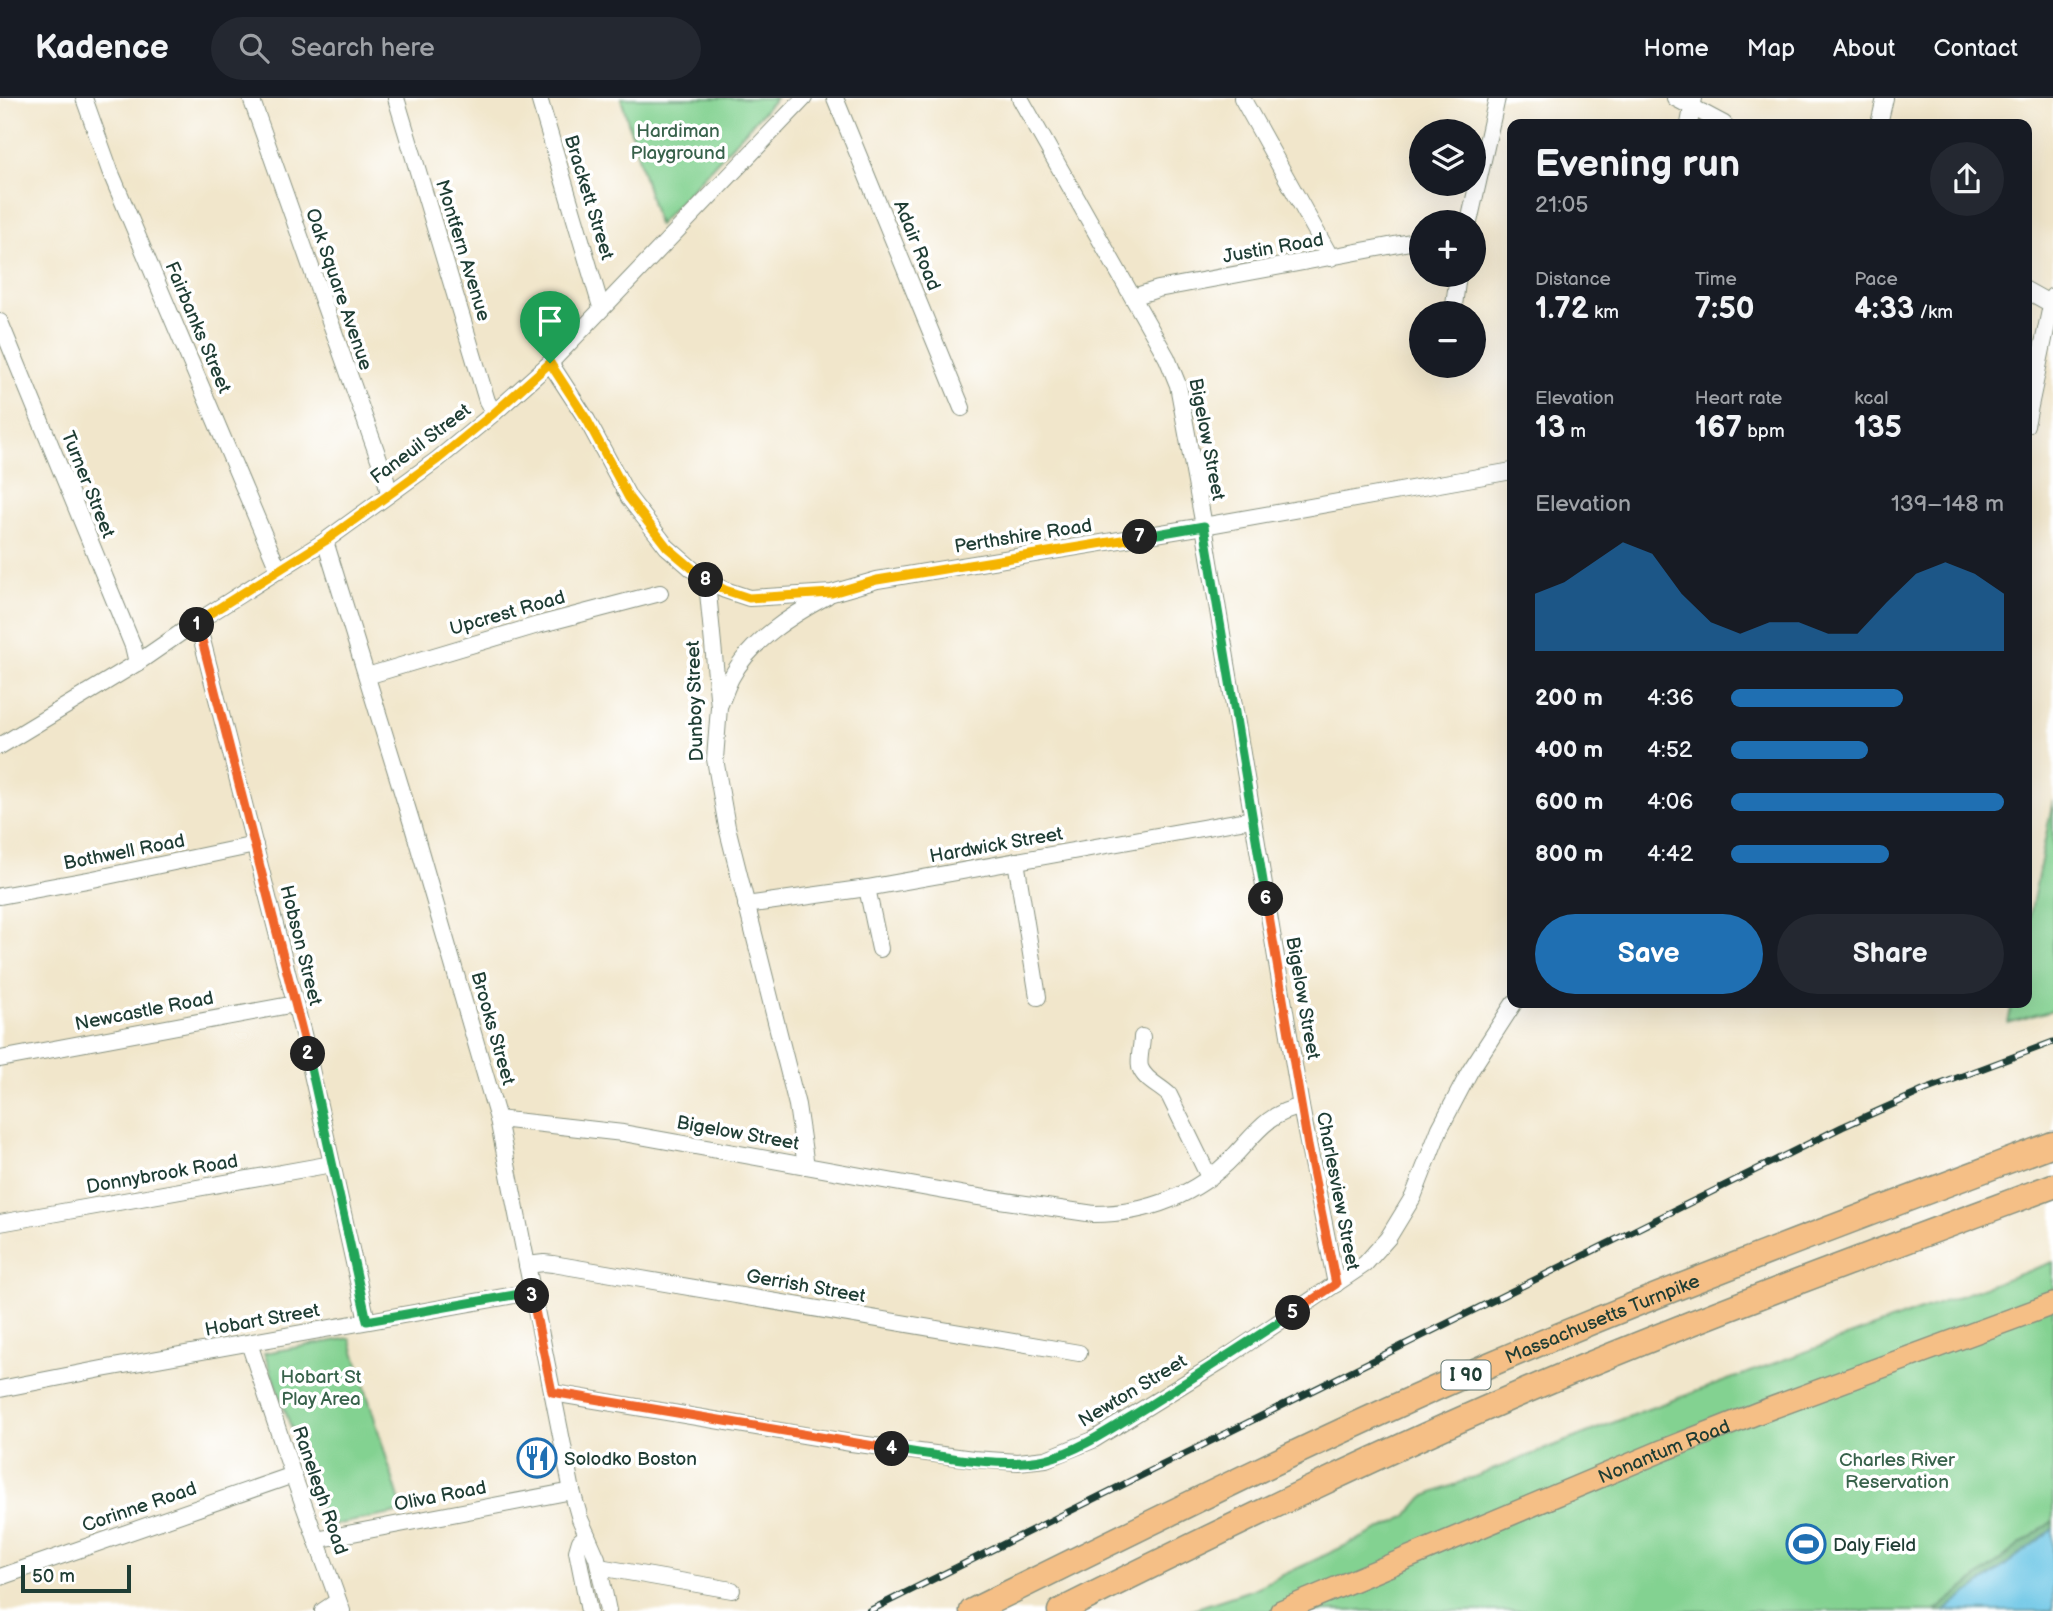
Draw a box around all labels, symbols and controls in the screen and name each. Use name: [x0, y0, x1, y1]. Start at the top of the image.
search box: [211, 17, 701, 80]
text: Kadence: [35, 28, 169, 68]
icon: search: [235, 29, 273, 67]
text: Search here: [291, 33, 435, 64]
text: Home: [1644, 34, 1709, 63]
text: Map: [1747, 34, 1795, 63]
text: About: [1833, 34, 1895, 63]
text: Contact: [1933, 34, 2018, 63]
map controls: [1409, 119, 1486, 378]
button: layers: [1409, 119, 1486, 196]
park label: Hardiman Playground: [630, 120, 726, 165]
street label: Brackett Street: [559, 132, 618, 263]
text: Evening run: [1535, 142, 1740, 187]
button: share: [1930, 142, 2004, 216]
street label: Montfern Avenue: [430, 177, 495, 324]
text: 21:05: [1535, 191, 1588, 219]
street label: Adair Road: [888, 197, 945, 294]
street label: Oak Square Avenue: [300, 206, 377, 373]
button: +: [1409, 210, 1486, 287]
street label: Justin Road: [1221, 228, 1325, 269]
street label: Fairbanks Street: [160, 258, 236, 397]
text: Distance: [1535, 268, 1611, 291]
text: Time: [1695, 268, 1737, 291]
text: Pace: [1854, 268, 1898, 291]
pin: [520, 291, 580, 363]
text: 1.72: [1535, 291, 1589, 327]
text: 7:50: [1695, 291, 1754, 327]
text: 4:33: [1854, 291, 1914, 327]
button: −: [1409, 301, 1486, 378]
text: km: [1589, 301, 1619, 324]
text: /km: [1914, 301, 1953, 324]
icon: arrive: [531, 302, 569, 340]
street label: Bigelow Street: [1183, 376, 1230, 503]
text: Elevation: [1535, 387, 1614, 410]
text: Heart rate: [1695, 387, 1782, 410]
text: kcal: [1854, 387, 1888, 410]
street label: Faneuil Street: [366, 399, 476, 489]
text: 13: [1535, 410, 1565, 446]
text: 167: [1695, 410, 1742, 446]
text: 135: [1854, 410, 1902, 446]
text: m: [1565, 420, 1586, 443]
text: bpm: [1742, 420, 1785, 443]
street label: Turner Street: [56, 428, 120, 542]
text: Elevation: [1535, 490, 1631, 518]
text: 139–148 m: [1891, 490, 2004, 518]
street label: Perthshire Road: [953, 514, 1094, 559]
pin: 7: [1122, 520, 1158, 555]
text: 7: [1134, 525, 1145, 548]
pin: 8: [688, 562, 724, 598]
text: 8: [700, 568, 711, 591]
street label: Upcrest Road: [447, 586, 568, 641]
pin: 1: [180, 608, 214, 642]
text: 1: [193, 613, 201, 636]
street label: Dunboy Street: [682, 640, 709, 762]
text: 200 m: [1535, 684, 1603, 712]
text: 4:36: [1647, 684, 1694, 712]
text: 400 m: [1535, 736, 1603, 764]
text: 4:52: [1647, 736, 1692, 764]
text: 600 m: [1535, 788, 1603, 816]
text: 4:06: [1647, 788, 1693, 816]
street label: Hardwick Street: [928, 822, 1065, 869]
street label: Bothwell Road: [62, 829, 187, 876]
text: 800 m: [1535, 840, 1603, 868]
text: 4:42: [1647, 840, 1693, 868]
pin: 6: [1248, 882, 1284, 916]
street label: Hobson Street: [274, 883, 327, 1008]
text: 6: [1260, 887, 1271, 910]
button: Save: [1535, 914, 1763, 994]
button: Share: [1777, 914, 2004, 994]
street label: Bigelow Street: [1280, 935, 1325, 1062]
street label: Brooks Street: [465, 969, 520, 1088]
street label: Newcastle Road: [73, 987, 216, 1036]
pin: 2: [290, 1037, 326, 1072]
text: 2: [302, 1042, 313, 1065]
street label: Charlesview Street: [1311, 1110, 1364, 1273]
street label: Bigelow Street: [675, 1111, 801, 1156]
street label: Donnybrook Road: [85, 1150, 240, 1199]
street label: Gerrish Street: [744, 1265, 867, 1308]
street label: Massachusetts Turnpike: [1502, 1270, 1703, 1370]
pin: 3: [514, 1278, 550, 1314]
text: 3: [526, 1284, 537, 1307]
pin: 5: [1276, 1296, 1310, 1330]
street label: Hobart Street: [203, 1299, 322, 1342]
text: 5: [1287, 1301, 1298, 1324]
street label: Newton Street: [1075, 1350, 1191, 1433]
road number: I 90: [1442, 1360, 1490, 1390]
park label: Hobart St Play Area: [280, 1366, 362, 1411]
street label: Nonantum Road: [1595, 1415, 1734, 1489]
street label: Ranelegh Road: [287, 1423, 352, 1558]
pin: 4: [874, 1432, 910, 1466]
restaurant icon: Solodko Boston: [516, 1437, 558, 1479]
text: 4: [886, 1437, 897, 1460]
place label: Solodko Boston: [564, 1448, 697, 1471]
park label: Charles River Reservation: [1839, 1449, 1956, 1494]
street label: Oliva Road: [392, 1476, 488, 1517]
street label: Corinne Road: [79, 1477, 200, 1538]
sports icon: Daly Field: [1785, 1523, 1827, 1565]
place label: Daly Field: [1833, 1534, 1916, 1557]
scale bar: [21, 1562, 131, 1594]
text: 50 m: [32, 1565, 75, 1588]

